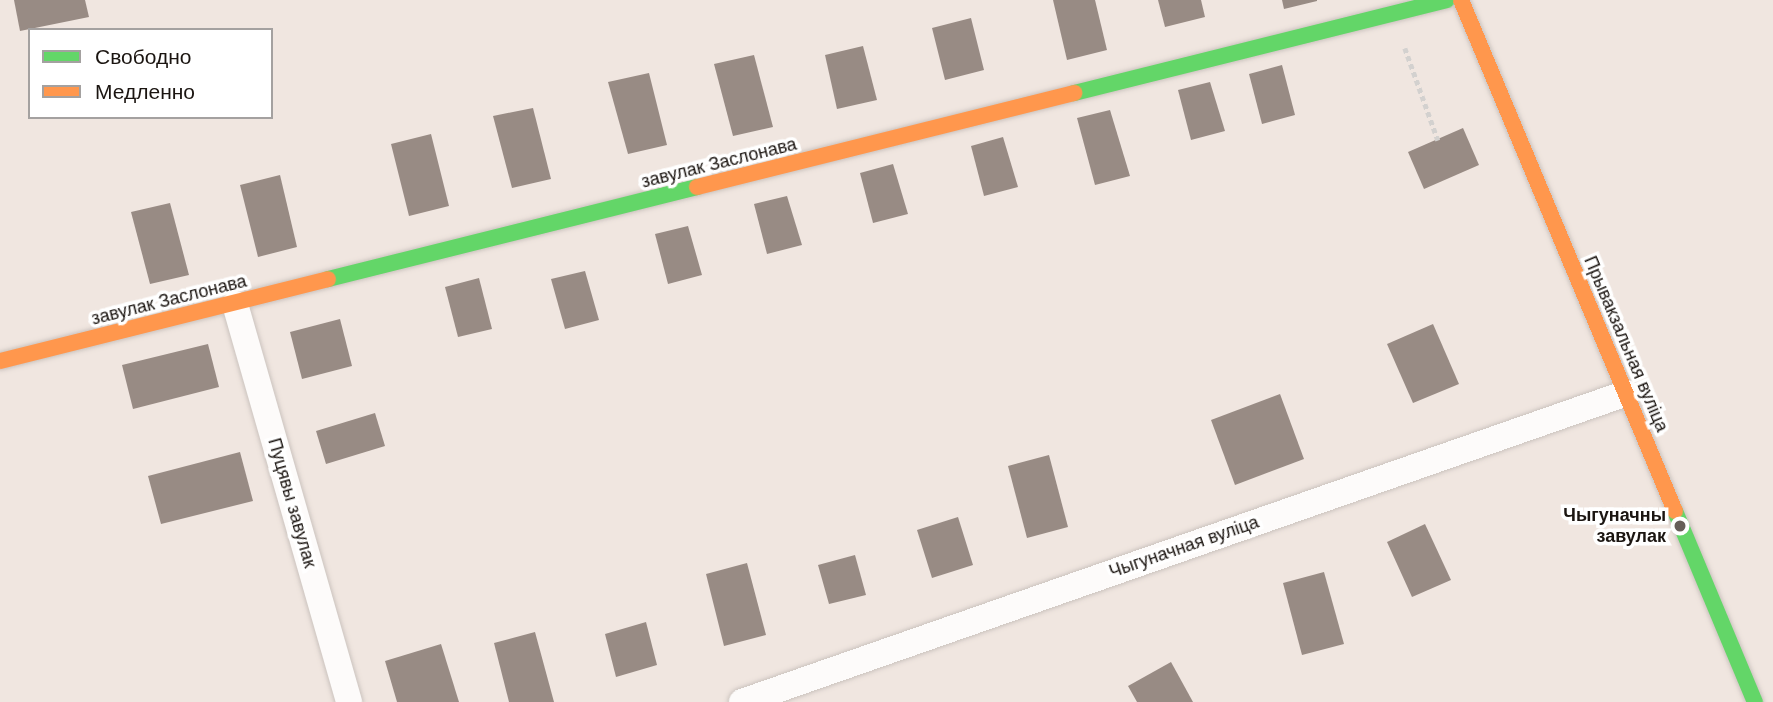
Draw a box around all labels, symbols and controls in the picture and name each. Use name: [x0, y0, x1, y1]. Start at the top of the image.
legend: [28, 28, 273, 119]
text: Свободно: [95, 45, 192, 68]
text: Медленно: [95, 80, 195, 103]
street label: завулак Заслонава: [639, 133, 799, 193]
street label: Прывакзальная вуліца: [1579, 253, 1673, 435]
street label: завулак Заслонава: [89, 270, 249, 330]
street label: Пуцявы завулак: [263, 436, 321, 570]
place label: Чыгуначны завулак: [1563, 505, 1666, 548]
street label: Чыгуначная вуліца: [1106, 511, 1262, 583]
marker: Чыгуначны завулак: [1672, 518, 1688, 534]

